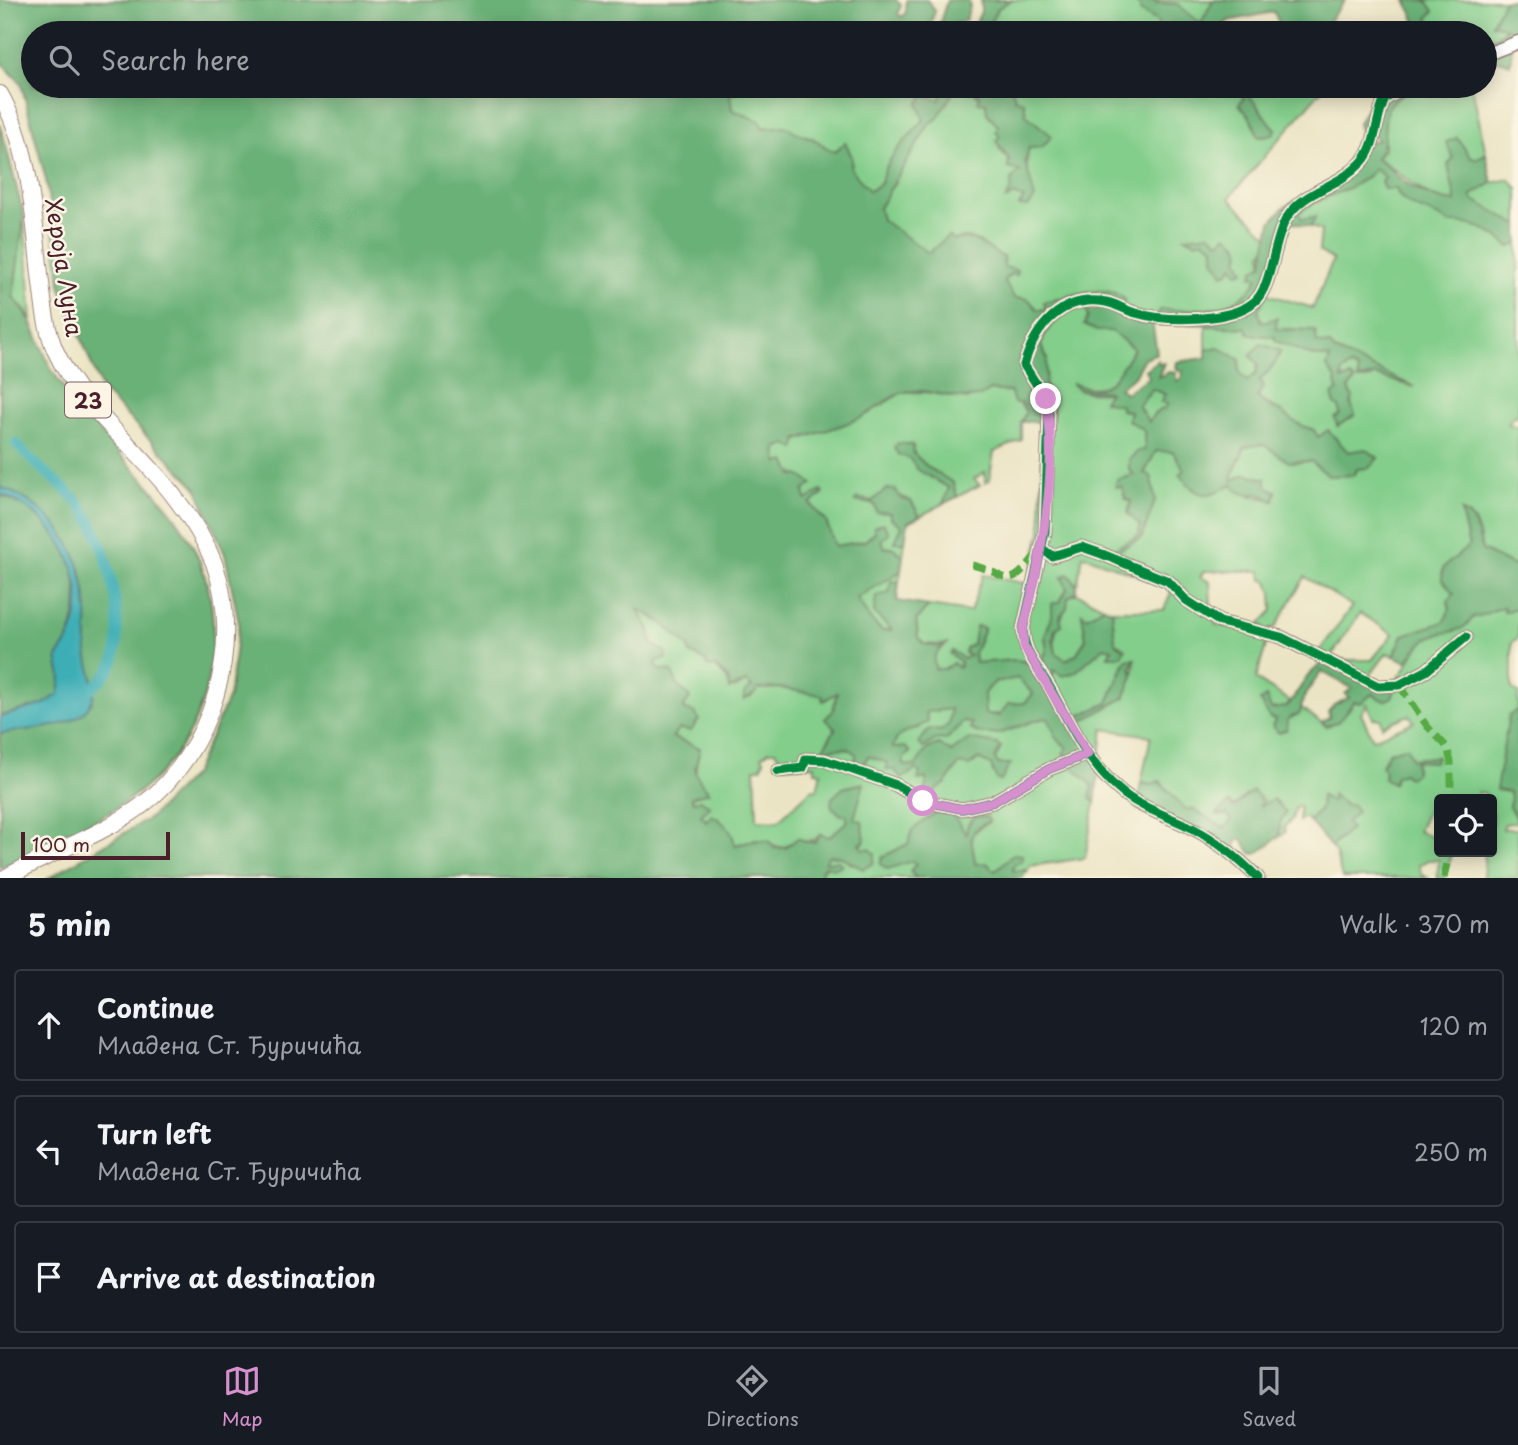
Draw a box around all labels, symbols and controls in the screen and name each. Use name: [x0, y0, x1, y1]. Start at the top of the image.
search box: [21, 21, 1497, 98]
text: Search here: [101, 40, 250, 79]
icon: search: [45, 41, 83, 79]
street label: Хероја Луна: [37, 195, 93, 339]
road number: 23: [65, 382, 111, 418]
route end: [1030, 383, 1061, 414]
route start: [907, 785, 938, 816]
map controls: [1434, 794, 1497, 857]
button: locate: [1434, 794, 1497, 857]
scale bar: [21, 829, 170, 861]
text: 100 m: [32, 830, 90, 858]
text: 5 min: [28, 901, 111, 946]
text: Walk · 370 m: [1339, 906, 1490, 941]
text: Continue: [97, 988, 214, 1027]
icon: ahead: [30, 1006, 68, 1044]
text: 120 m: [1420, 1008, 1488, 1043]
text: Младена Ст. Ђуричића: [97, 1027, 361, 1062]
text: Turn left: [97, 1114, 212, 1153]
icon: left: [30, 1132, 68, 1170]
text: 250 m: [1414, 1134, 1488, 1169]
text: Младена Ст. Ђуричића: [97, 1153, 361, 1188]
icon: arrive: [30, 1258, 68, 1296]
text: Arrive at destination: [97, 1258, 376, 1297]
tab: Map: [222, 1362, 262, 1432]
tab: Directions: [706, 1362, 799, 1432]
tab: Saved: [1242, 1362, 1296, 1432]

